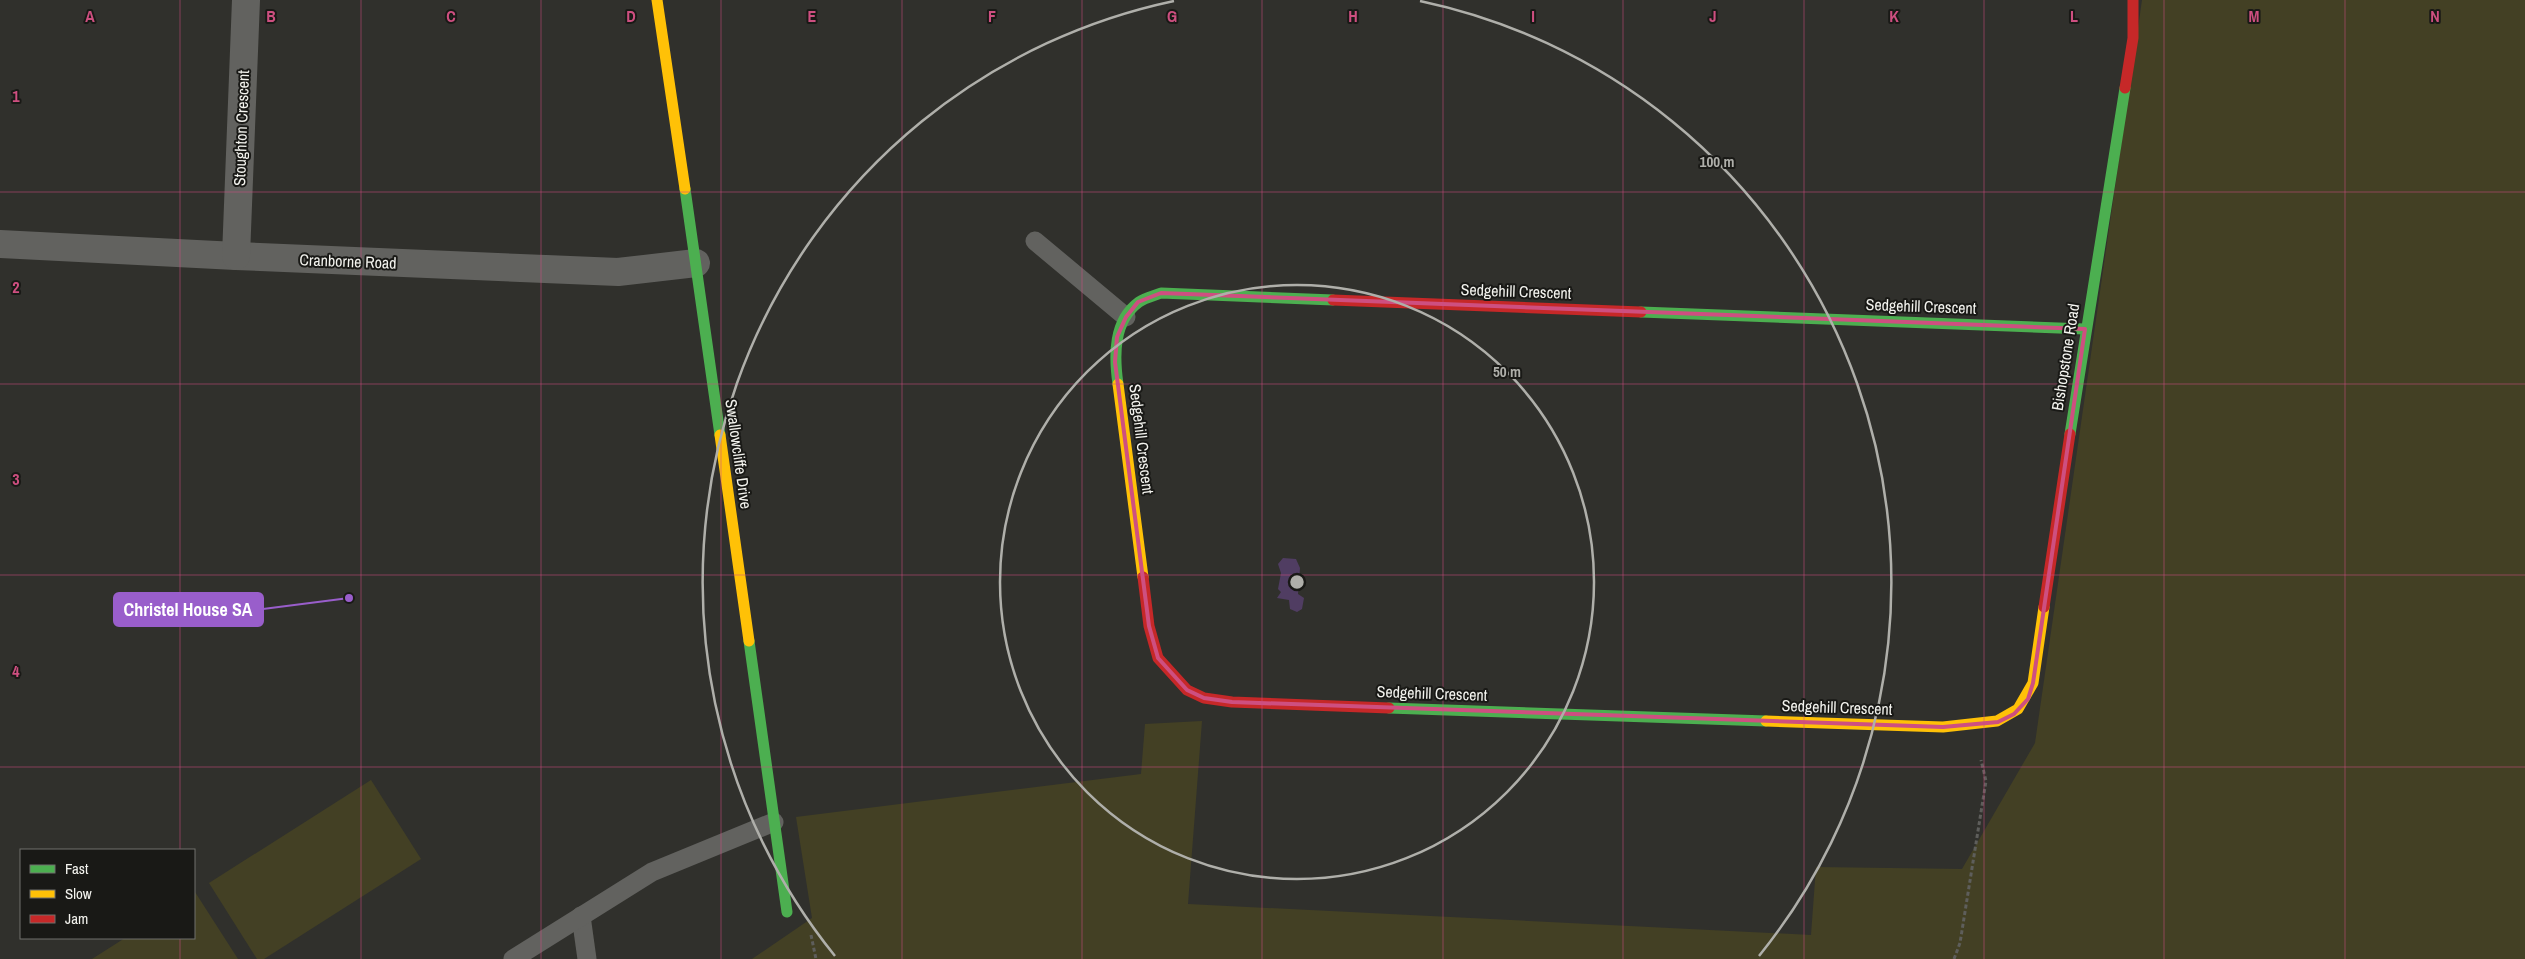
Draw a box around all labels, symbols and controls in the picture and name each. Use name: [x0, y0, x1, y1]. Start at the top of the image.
text: A: [85, 5, 95, 27]
text: B: [266, 5, 276, 27]
text: C: [446, 5, 456, 27]
text: D: [626, 5, 636, 27]
text: E: [808, 5, 817, 27]
text: F: [988, 5, 996, 27]
text: G: [1167, 5, 1177, 27]
text: H: [1348, 5, 1358, 27]
text: I: [1531, 5, 1535, 27]
text: J: [1709, 5, 1717, 27]
text: K: [1889, 5, 1899, 27]
text: L: [2070, 5, 2078, 27]
text: M: [2249, 5, 2260, 27]
text: N: [2430, 5, 2440, 27]
street label: Stoughton Crescent: [228, 69, 254, 186]
text: 1: [12, 85, 20, 107]
text: 100 m: [1700, 151, 1734, 172]
street label: Cranborne Road: [299, 248, 397, 274]
text: 2: [12, 276, 20, 298]
street label: Sedgehill Crescent: [1460, 278, 1572, 304]
street label: Sedgehill Crescent: [1865, 293, 1977, 319]
street label: Bishopstone Road: [2046, 302, 2084, 412]
text: 50 m: [1493, 361, 1521, 382]
street label: Sedgehill Crescent: [1124, 383, 1160, 496]
street label: Swallowcliffe Drive: [720, 398, 758, 510]
text: 3: [12, 468, 20, 490]
centre of rings: [1288, 573, 1306, 591]
callout: Christel House SA: [114, 593, 263, 626]
text: Christel House SA: [124, 597, 253, 622]
text: 4: [12, 660, 20, 682]
street label: Sedgehill Crescent: [1376, 680, 1488, 706]
street label: Sedgehill Crescent: [1781, 694, 1893, 720]
legend: [20, 849, 195, 939]
text: Fast: [65, 858, 89, 879]
text: Slow: [65, 883, 92, 904]
text: Jam: [65, 908, 88, 929]

